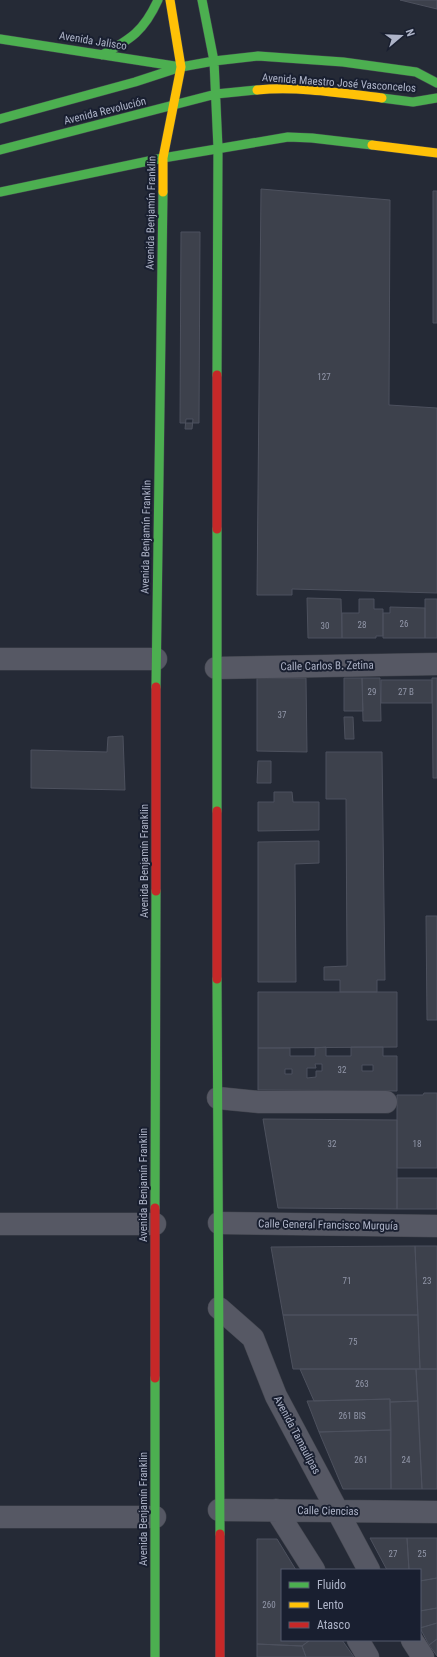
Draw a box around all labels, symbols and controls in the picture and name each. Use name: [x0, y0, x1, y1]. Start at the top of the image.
north arrow: [381, 16, 421, 56]
text: N: [403, 28, 417, 38]
street label: Avenida Jalisco: [58, 29, 128, 53]
street label: Avenida Maestro José Vasconcelos: [262, 71, 416, 95]
street label: Avenida Revolución: [63, 94, 147, 128]
street label: Avenida Benjamín Franklin: [144, 156, 158, 270]
house number: 127: [317, 372, 331, 382]
street label: Avenida Benjamín Franklin: [139, 480, 153, 594]
house number: 26: [400, 619, 408, 629]
house number: 28: [358, 620, 366, 630]
house number: 30: [321, 621, 329, 631]
street label: Calle Carlos B. Zetina: [280, 659, 374, 673]
house number: 29: [368, 687, 376, 697]
house number: 27 B: [398, 687, 414, 697]
house number: 37: [278, 710, 287, 720]
street label: Avenida Benjamín Franklin: [138, 804, 151, 918]
house number: 32: [338, 1065, 347, 1075]
street label: Avenida Benjamín Franklin: [137, 1128, 150, 1242]
house number: 32: [328, 1139, 337, 1149]
house number: 18: [413, 1139, 421, 1149]
street label: Calle General Francisco Murguía: [258, 1217, 398, 1233]
house number: 71: [343, 1276, 351, 1286]
house number: 23: [423, 1276, 431, 1286]
house number: 75: [349, 1337, 358, 1347]
house number: 263: [355, 1379, 369, 1389]
street label: Avenida Tamaulipas: [271, 1394, 323, 1476]
house number: 261 BIS: [338, 1411, 366, 1421]
street label: Avenida Benjamín Franklin: [137, 1452, 150, 1566]
house number: 261: [354, 1455, 368, 1465]
house number: 24: [402, 1455, 411, 1465]
street label: Calle Ciencias: [297, 1504, 359, 1518]
house number: 27: [389, 1549, 398, 1559]
house number: 25: [418, 1549, 427, 1559]
legend: [281, 1569, 421, 1641]
text: Fluido: [317, 1578, 346, 1592]
text: Lento: [317, 1598, 344, 1612]
house number: 260: [262, 1600, 276, 1610]
text: Atasco: [317, 1618, 350, 1632]

